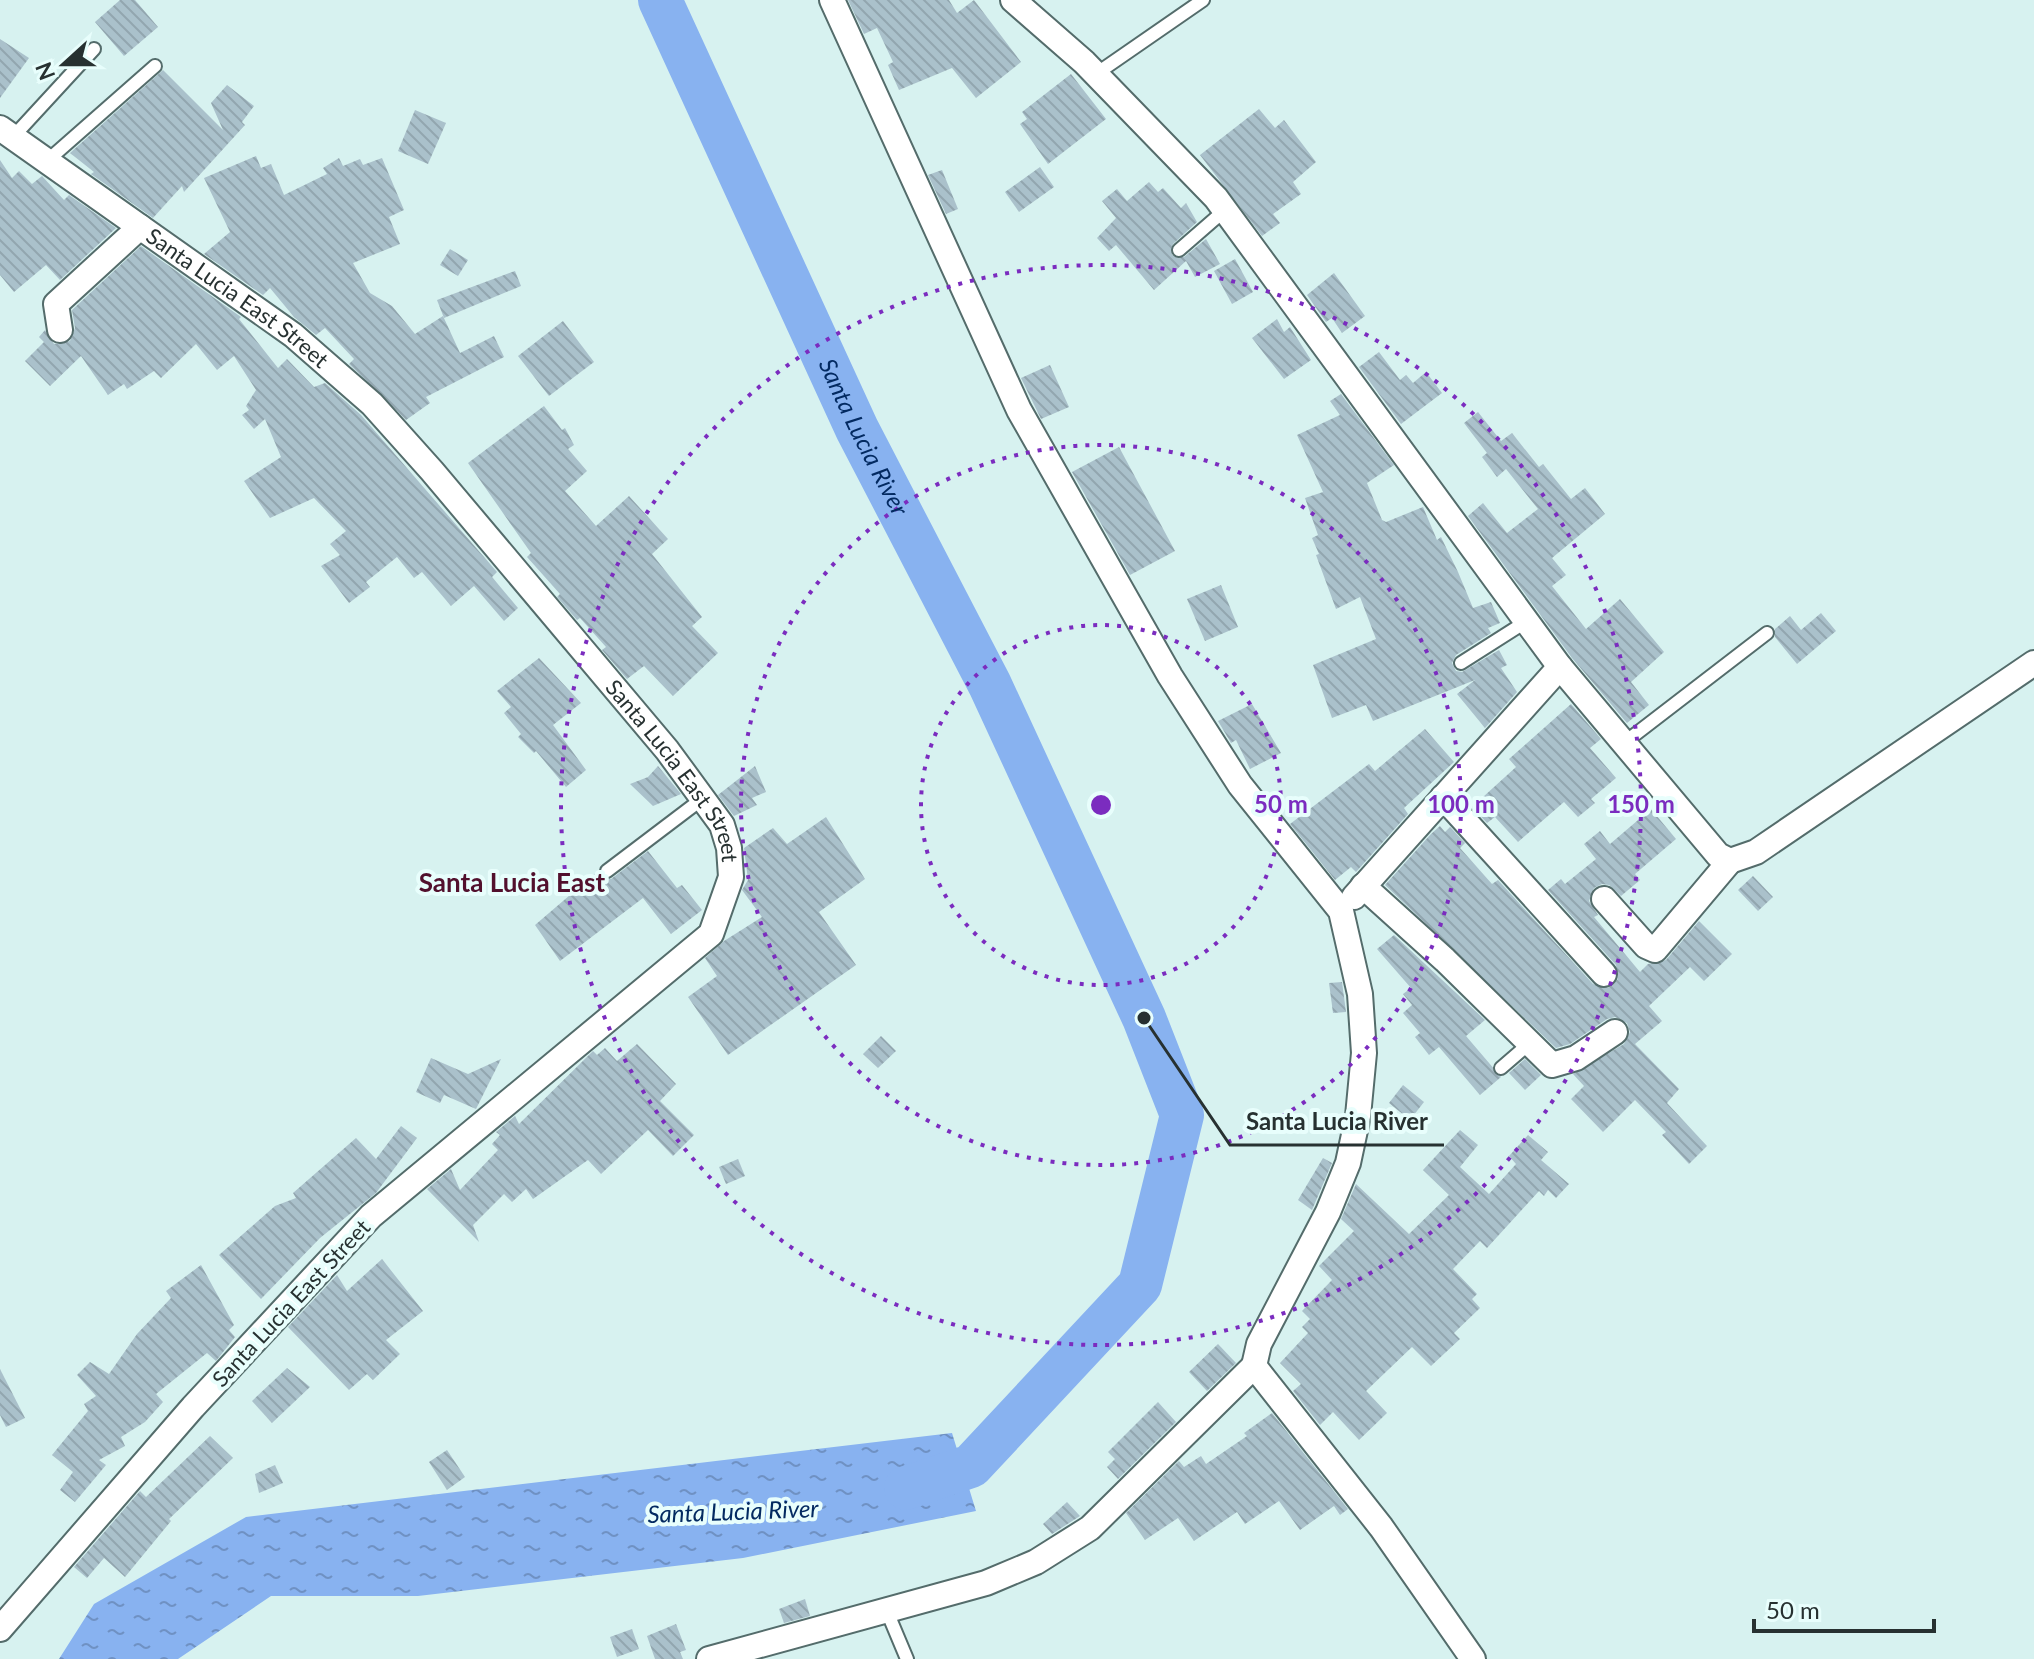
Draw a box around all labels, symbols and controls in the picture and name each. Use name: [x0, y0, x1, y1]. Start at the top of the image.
north arrow: [24, 24, 104, 104]
text: N: [29, 59, 61, 84]
street label: Santa Lucia East Street: [141, 222, 335, 373]
water label: Santa Lucia River: [814, 353, 916, 521]
street label: Santa Lucia East Street: [600, 674, 744, 863]
text: 50 m: [1254, 789, 1308, 818]
text: 100 m: [1427, 789, 1495, 818]
text: 150 m: [1607, 789, 1675, 818]
centre of rings: [1087, 791, 1115, 819]
district label: Santa Lucia East: [419, 866, 606, 898]
callout: Santa Lucia River: [1230, 1097, 1444, 1145]
text: Santa Lucia River: [1246, 1106, 1428, 1135]
street label: Santa Lucia East Street: [206, 1213, 375, 1392]
water label: Santa Lucia River: [647, 1493, 820, 1528]
scale bar: [1754, 1583, 1934, 1633]
text: 50 m: [1766, 1595, 1820, 1624]

